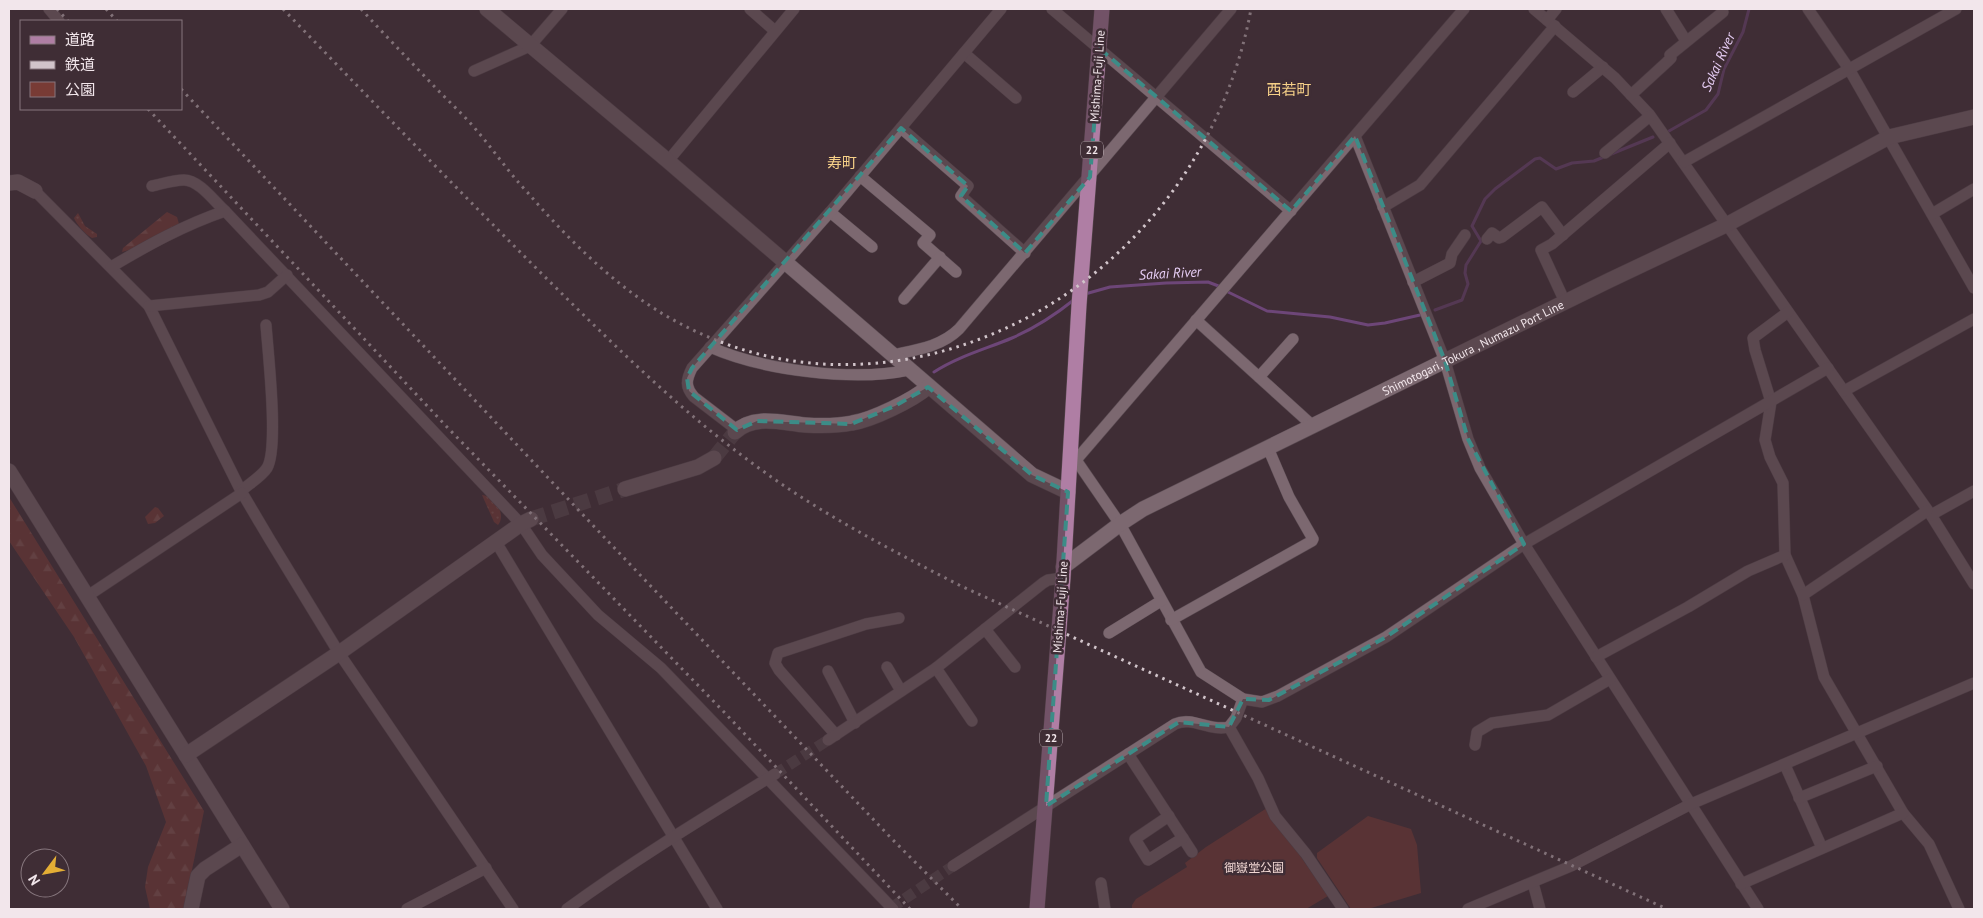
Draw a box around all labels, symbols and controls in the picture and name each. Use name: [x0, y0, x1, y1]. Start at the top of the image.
legend: [20, 20, 182, 110]
water label: Sakai River: [1697, 29, 1739, 94]
text: 道路: [65, 30, 95, 49]
street label: Mishima-Fuji Line: [1086, 30, 1108, 122]
text: 鉄道: [65, 55, 95, 74]
text: 公園: [65, 80, 95, 99]
district label: 西若町: [1266, 80, 1312, 99]
road number: 22: [1081, 142, 1103, 158]
district label: 寿町: [827, 153, 857, 172]
water label: Sakai River: [1138, 262, 1203, 284]
street label: Shimotogari, Tokura , Numazu Port Line: [1379, 296, 1566, 398]
street label: Mishima-Fuji Line: [1049, 561, 1071, 653]
road number: 22: [1040, 730, 1062, 746]
north arrow: [20, 848, 70, 898]
park label: 御嶽堂公園: [1224, 860, 1284, 875]
text: N: [24, 871, 44, 889]

